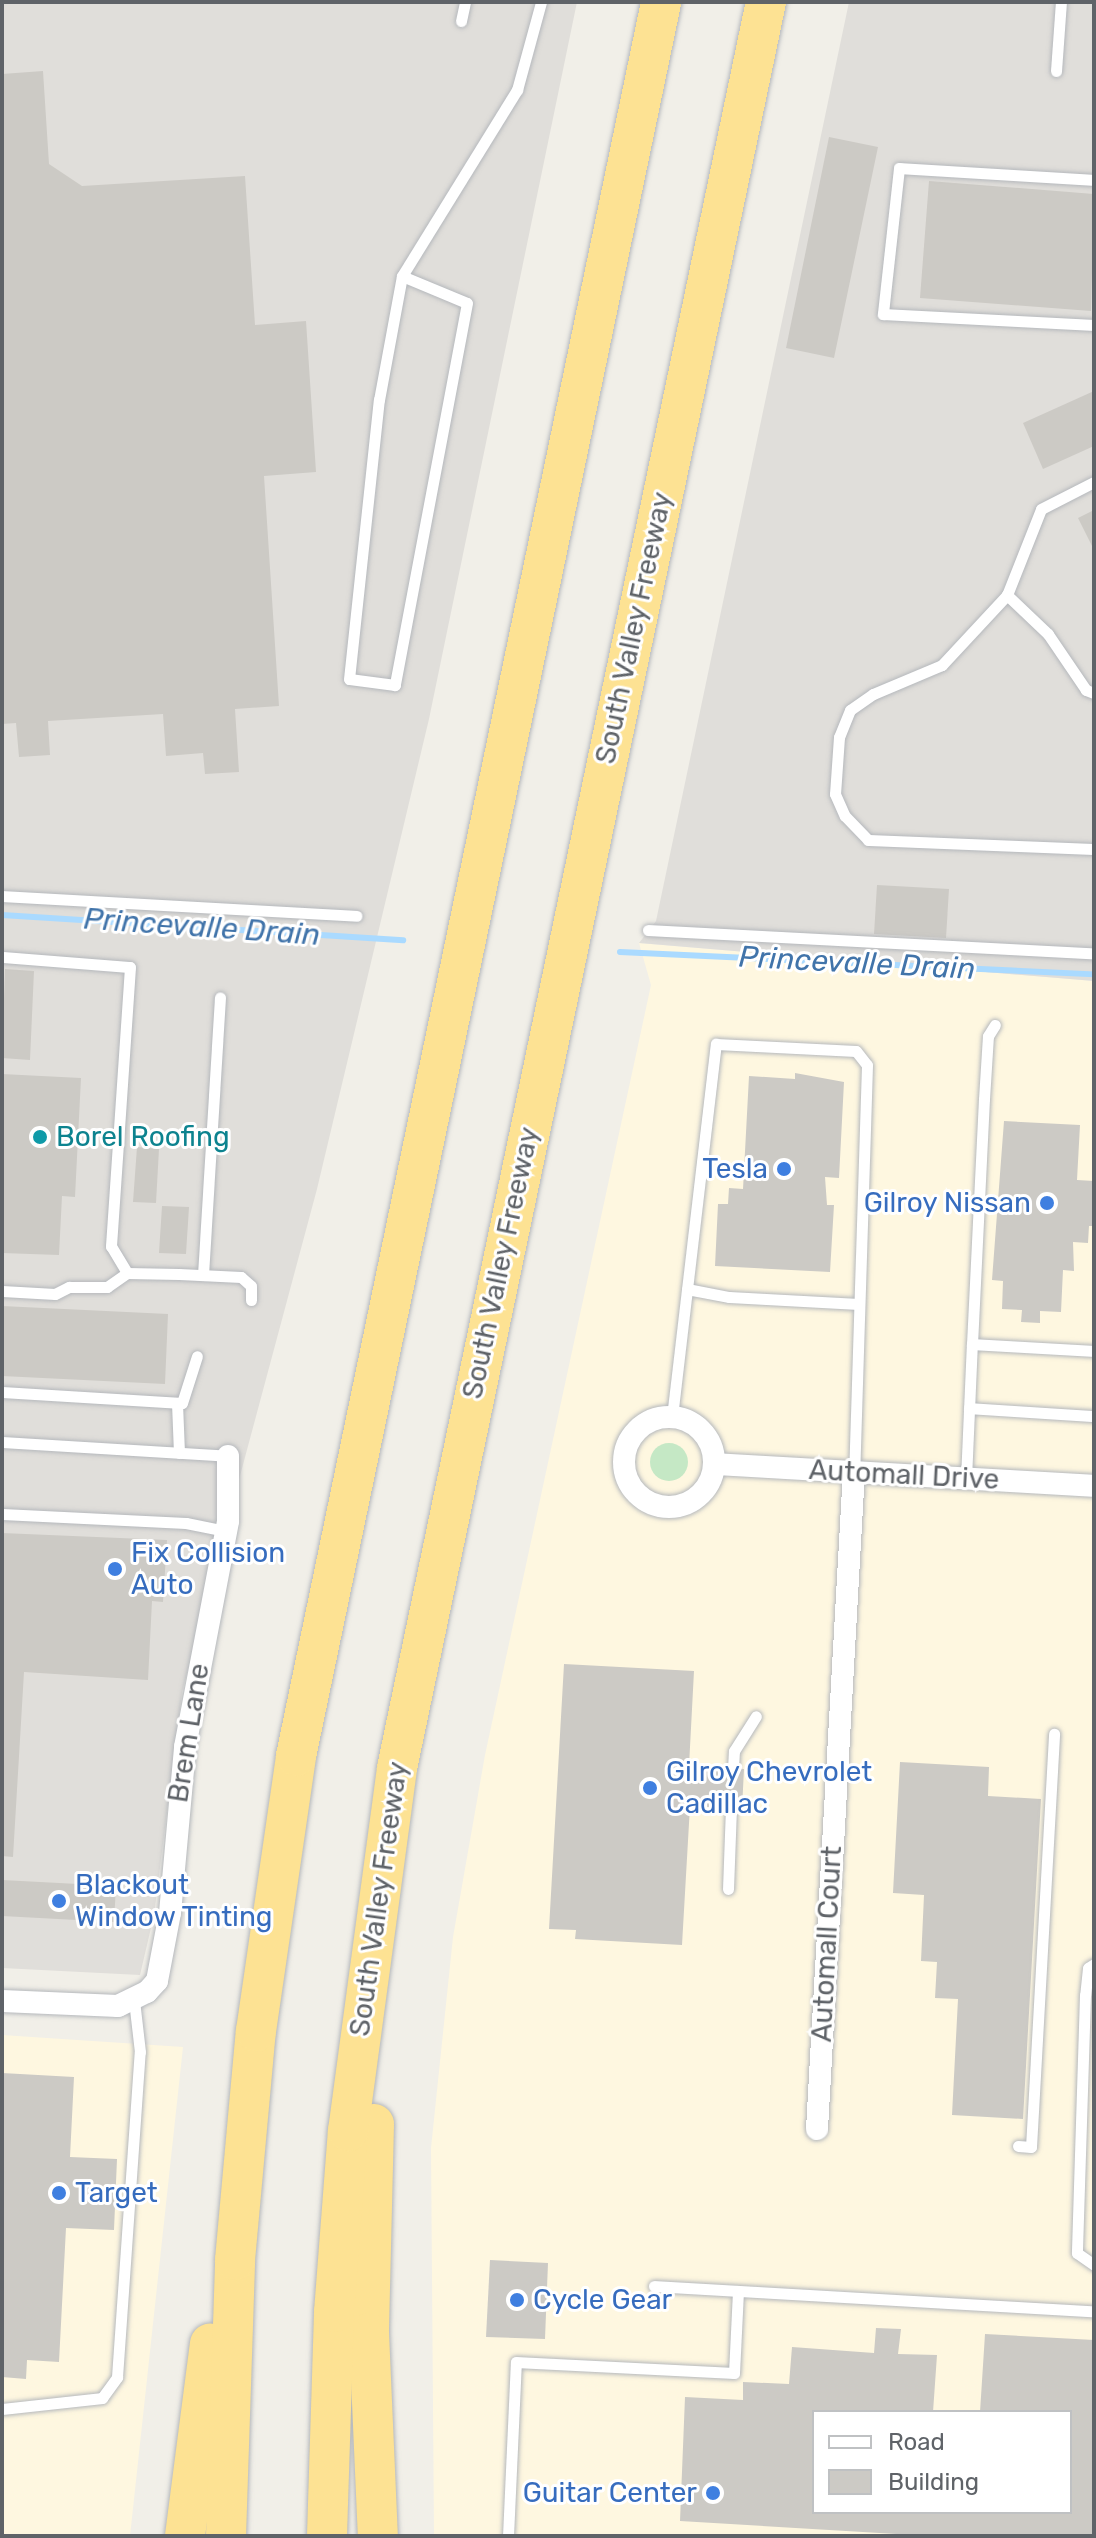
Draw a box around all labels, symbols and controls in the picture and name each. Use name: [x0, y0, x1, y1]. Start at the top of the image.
street label: South Valley Freeway: [589, 488, 679, 768]
water label: Princevalle Drain: [83, 901, 321, 953]
water label: Princevalle Drain: [738, 939, 976, 987]
place label: Borel Roofing: [56, 1120, 230, 1154]
street label: South Valley Freeway: [456, 1123, 546, 1403]
marker: Borel Roofing: [31, 1128, 49, 1146]
place label: Tesla: [702, 1152, 768, 1186]
marker: Tesla: [775, 1160, 793, 1178]
place label: Gilroy Nissan: [863, 1186, 1031, 1220]
marker: Gilroy Nissan: [1038, 1194, 1056, 1212]
street label: Automall Drive: [808, 1453, 1000, 1497]
place label: Fix Collision Auto: [131, 1536, 285, 1602]
marker: Fix Collision Auto: [106, 1560, 124, 1578]
street label: Brem Lane: [161, 1661, 217, 1805]
place label: Gilroy Chevrolet Cadillac: [666, 1755, 873, 1821]
street label: South Valley Freeway: [343, 1759, 415, 2039]
marker: Gilroy Chevrolet Cadillac: [641, 1779, 659, 1797]
street label: Automall Court: [805, 1845, 849, 2043]
place label: Blackout Window Tinting: [75, 1868, 274, 1934]
marker: Blackout Window Tinting: [50, 1892, 68, 1910]
place label: Target: [75, 2176, 158, 2210]
marker: Target: [50, 2184, 68, 2202]
place label: Cycle Gear: [533, 2283, 672, 2317]
marker: Cycle Gear: [508, 2291, 526, 2309]
legend: [812, 2410, 1072, 2514]
text: Road: [888, 2428, 945, 2456]
text: Building: [888, 2468, 979, 2496]
place label: Guitar Center: [522, 2476, 697, 2510]
marker: Guitar Center: [704, 2484, 722, 2502]

